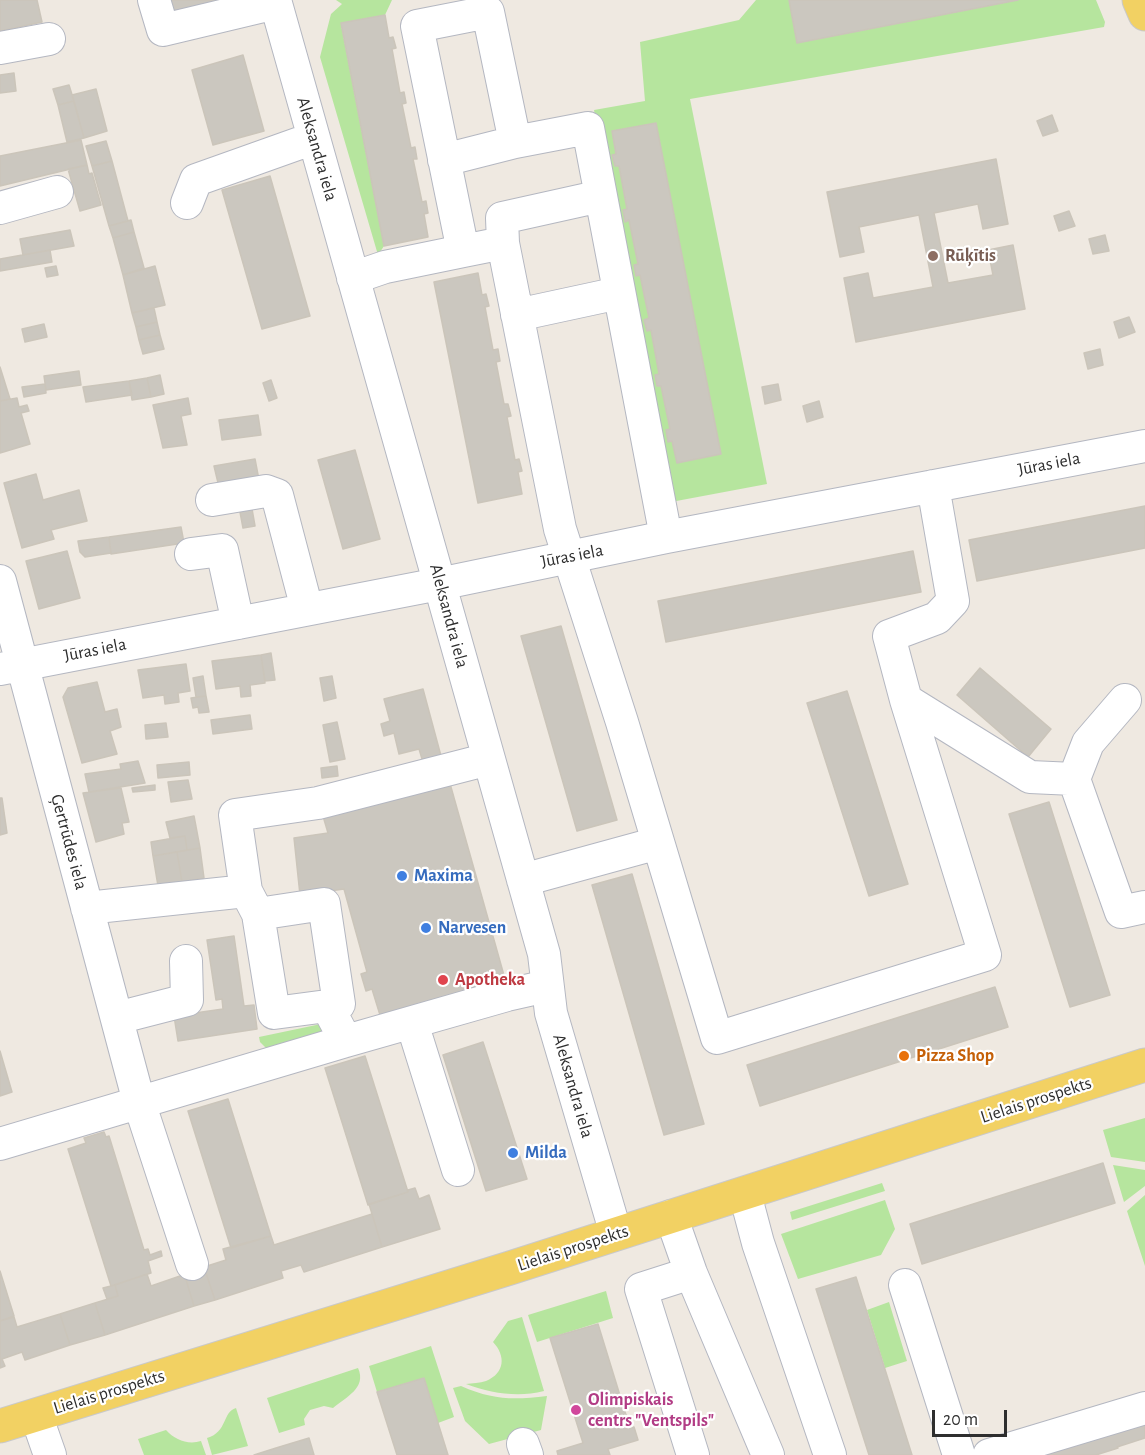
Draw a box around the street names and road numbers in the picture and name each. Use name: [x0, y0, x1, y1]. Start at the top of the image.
street label: Aleksandra iela: [292, 95, 342, 203]
street label: Jūras iela: [1016, 447, 1082, 481]
street label: Jūras iela: [539, 539, 605, 573]
street label: Aleksandra iela: [425, 561, 473, 671]
street label: Jūras iela: [62, 633, 128, 667]
street label: Ģertrūdes iela: [46, 792, 92, 892]
street label: Aleksandra iela: [548, 1032, 598, 1140]
street label: Lielais prospekts: [978, 1072, 1094, 1128]
street label: Lielais prospekts: [515, 1220, 631, 1276]
street label: Lielais prospekts: [51, 1365, 167, 1419]

